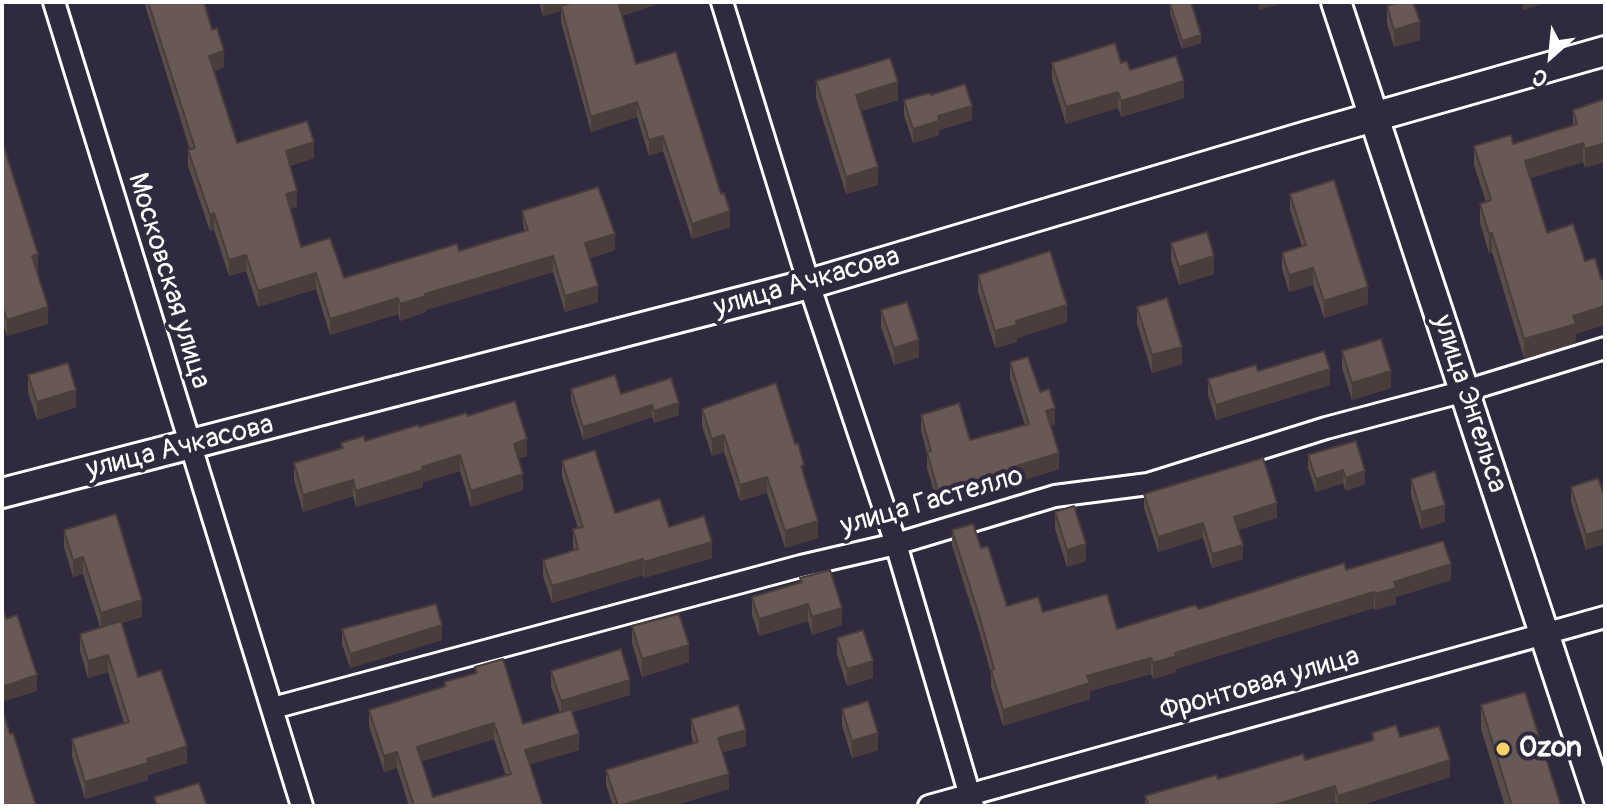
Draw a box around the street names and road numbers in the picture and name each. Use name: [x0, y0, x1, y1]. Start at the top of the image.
street label: Московская улица: [119, 169, 217, 393]
street label: улица Ачкасова: [710, 240, 904, 326]
street label: улица Энгельса: [1424, 311, 1514, 497]
street label: улица Ачкасова: [83, 409, 277, 487]
street label: улица Гастелло: [837, 460, 1027, 544]
street label: Фронтовая улица: [1156, 640, 1364, 730]

